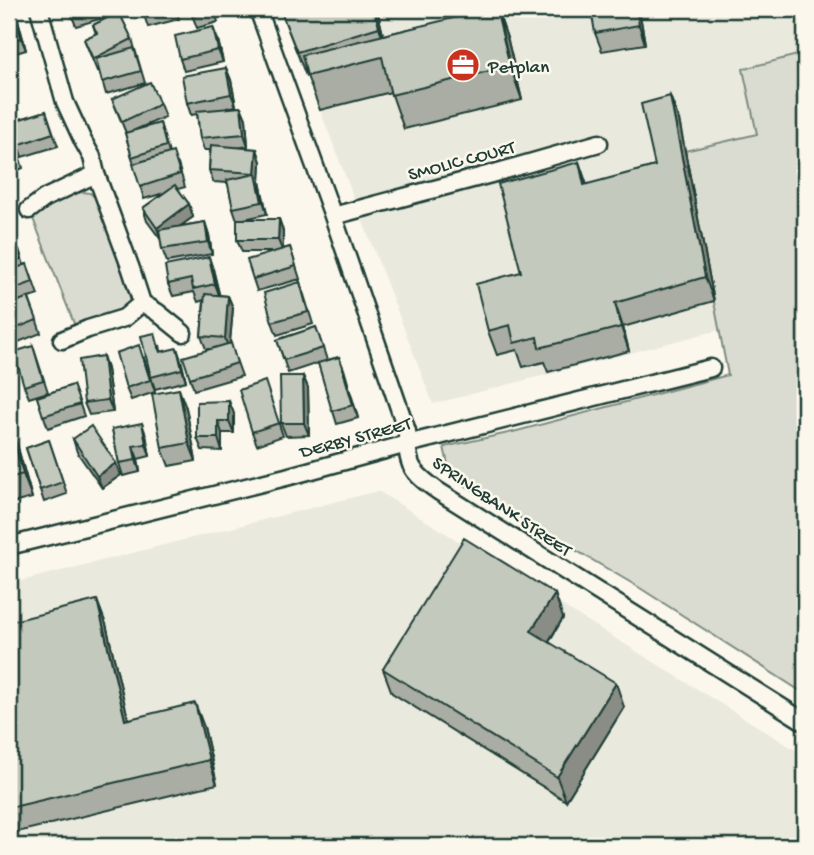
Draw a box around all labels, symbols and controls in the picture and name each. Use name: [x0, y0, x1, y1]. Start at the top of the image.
office icon: Petplan: [444, 46, 482, 84]
place label: Petplan: [487, 57, 549, 80]
street label: SMOLIC COURT: [406, 137, 519, 188]
street label: DERBY STREET: [296, 413, 415, 466]
street label: SPRINGBANK STREET: [427, 453, 576, 564]

